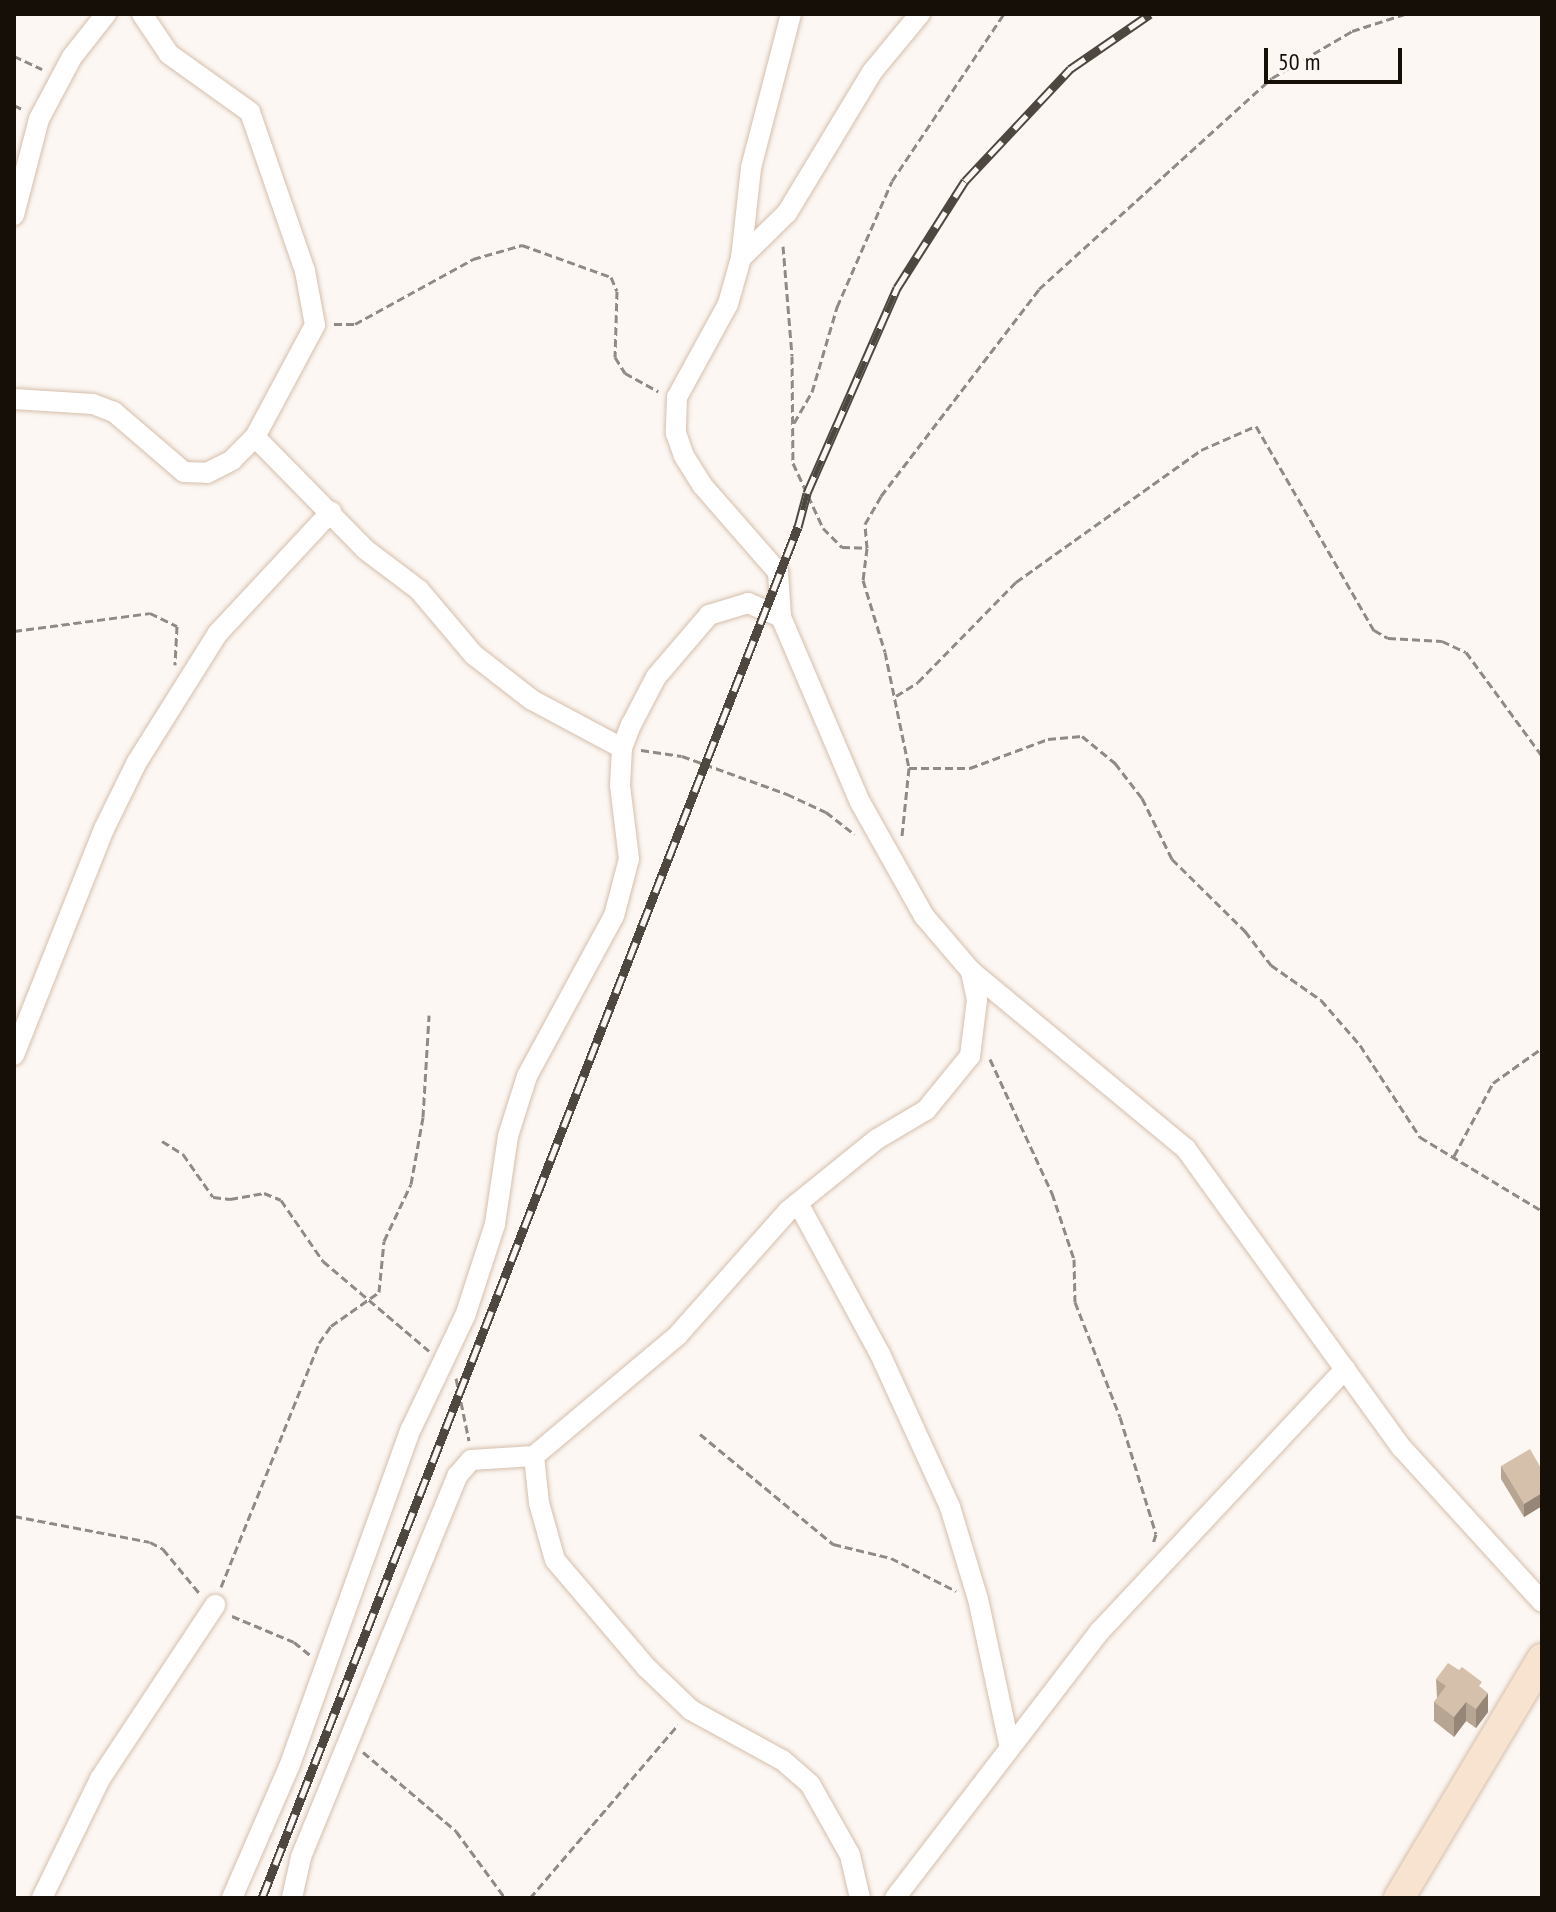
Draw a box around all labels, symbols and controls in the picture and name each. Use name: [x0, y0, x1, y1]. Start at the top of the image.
scale bar: [1268, 32, 1406, 82]
text: 50 m: [1278, 46, 1320, 77]

